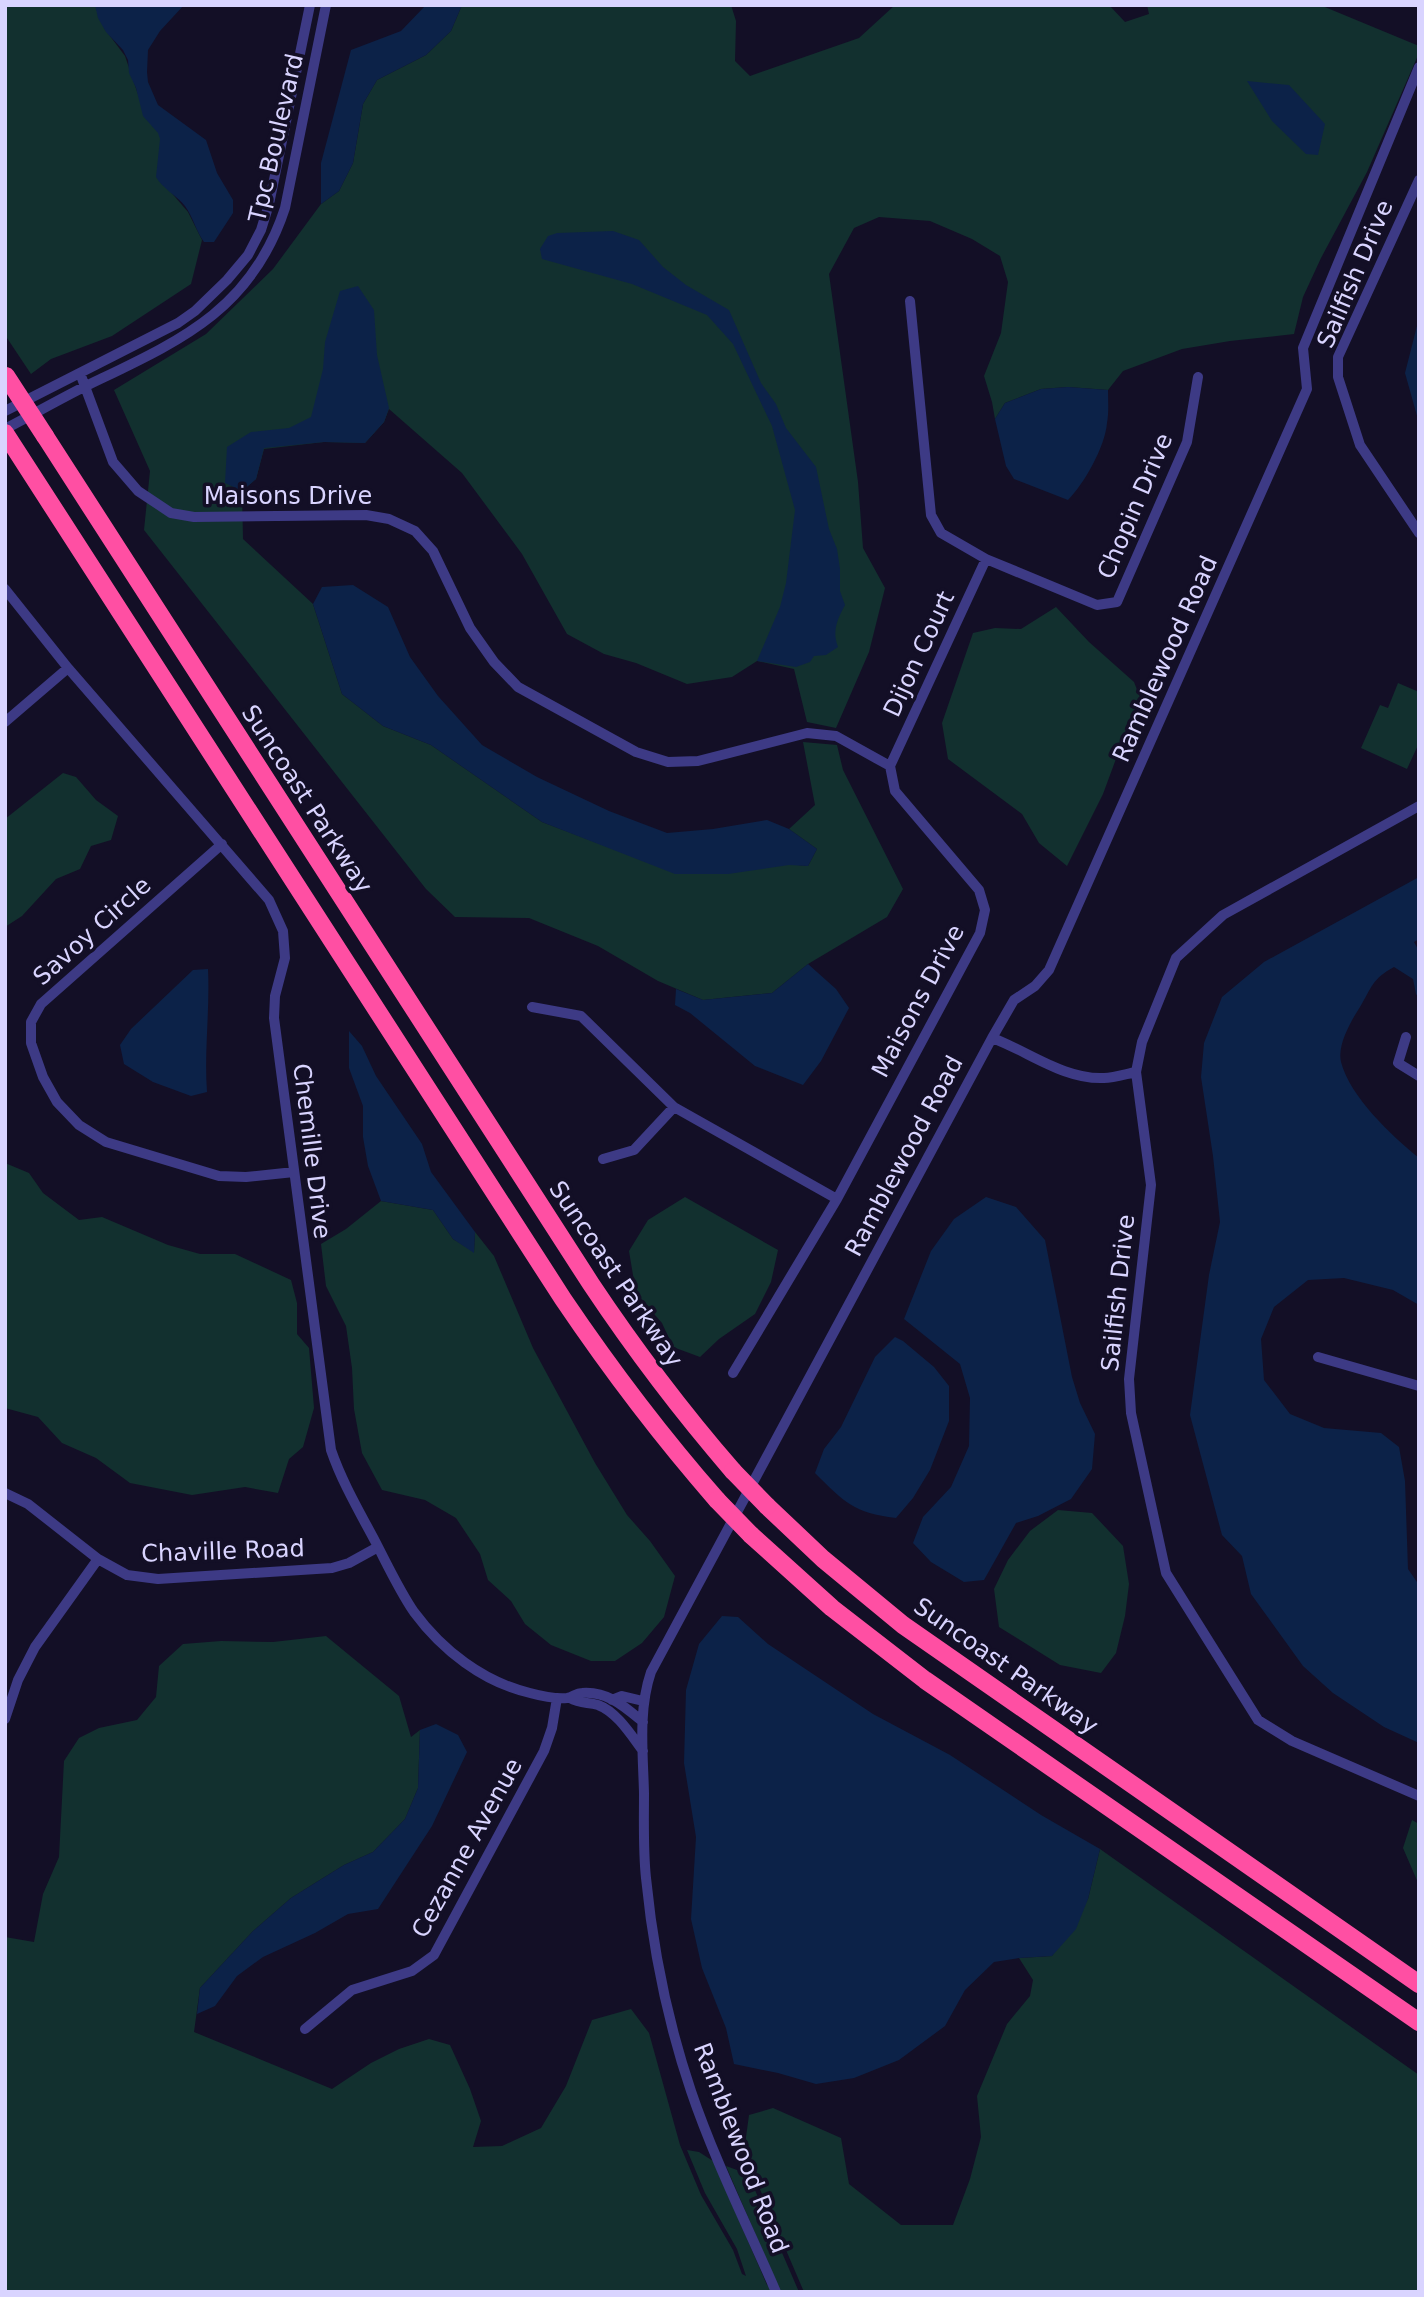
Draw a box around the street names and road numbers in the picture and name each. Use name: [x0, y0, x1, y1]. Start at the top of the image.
street label: Tpc Boulevard: [243, 51, 309, 226]
street label: Sailfish Drive: [1311, 196, 1399, 352]
street label: Chopin Drive: [1092, 429, 1178, 583]
street label: Maisons Drive: [204, 482, 372, 510]
street label: Ramblewood Road: [1107, 551, 1223, 767]
street label: Dijon Court: [878, 587, 960, 721]
street label: Suncoast Parkway: [236, 700, 378, 898]
street label: Savoy Circle: [28, 871, 156, 991]
street label: Maisons Drive: [866, 920, 970, 1082]
street label: Ramblewood Road: [839, 1051, 969, 1261]
street label: Chemille Drive: [287, 1062, 337, 1240]
street label: Suncoast Parkway: [543, 1176, 689, 1372]
street label: Sailfish Drive: [1096, 1213, 1140, 1373]
street label: Chaville Road: [141, 1534, 305, 1568]
street label: Suncoast Parkway: [909, 1592, 1103, 1740]
street label: Cezanne Avenue: [406, 1753, 528, 1943]
street label: Ramblewood Road: [688, 2039, 794, 2257]

